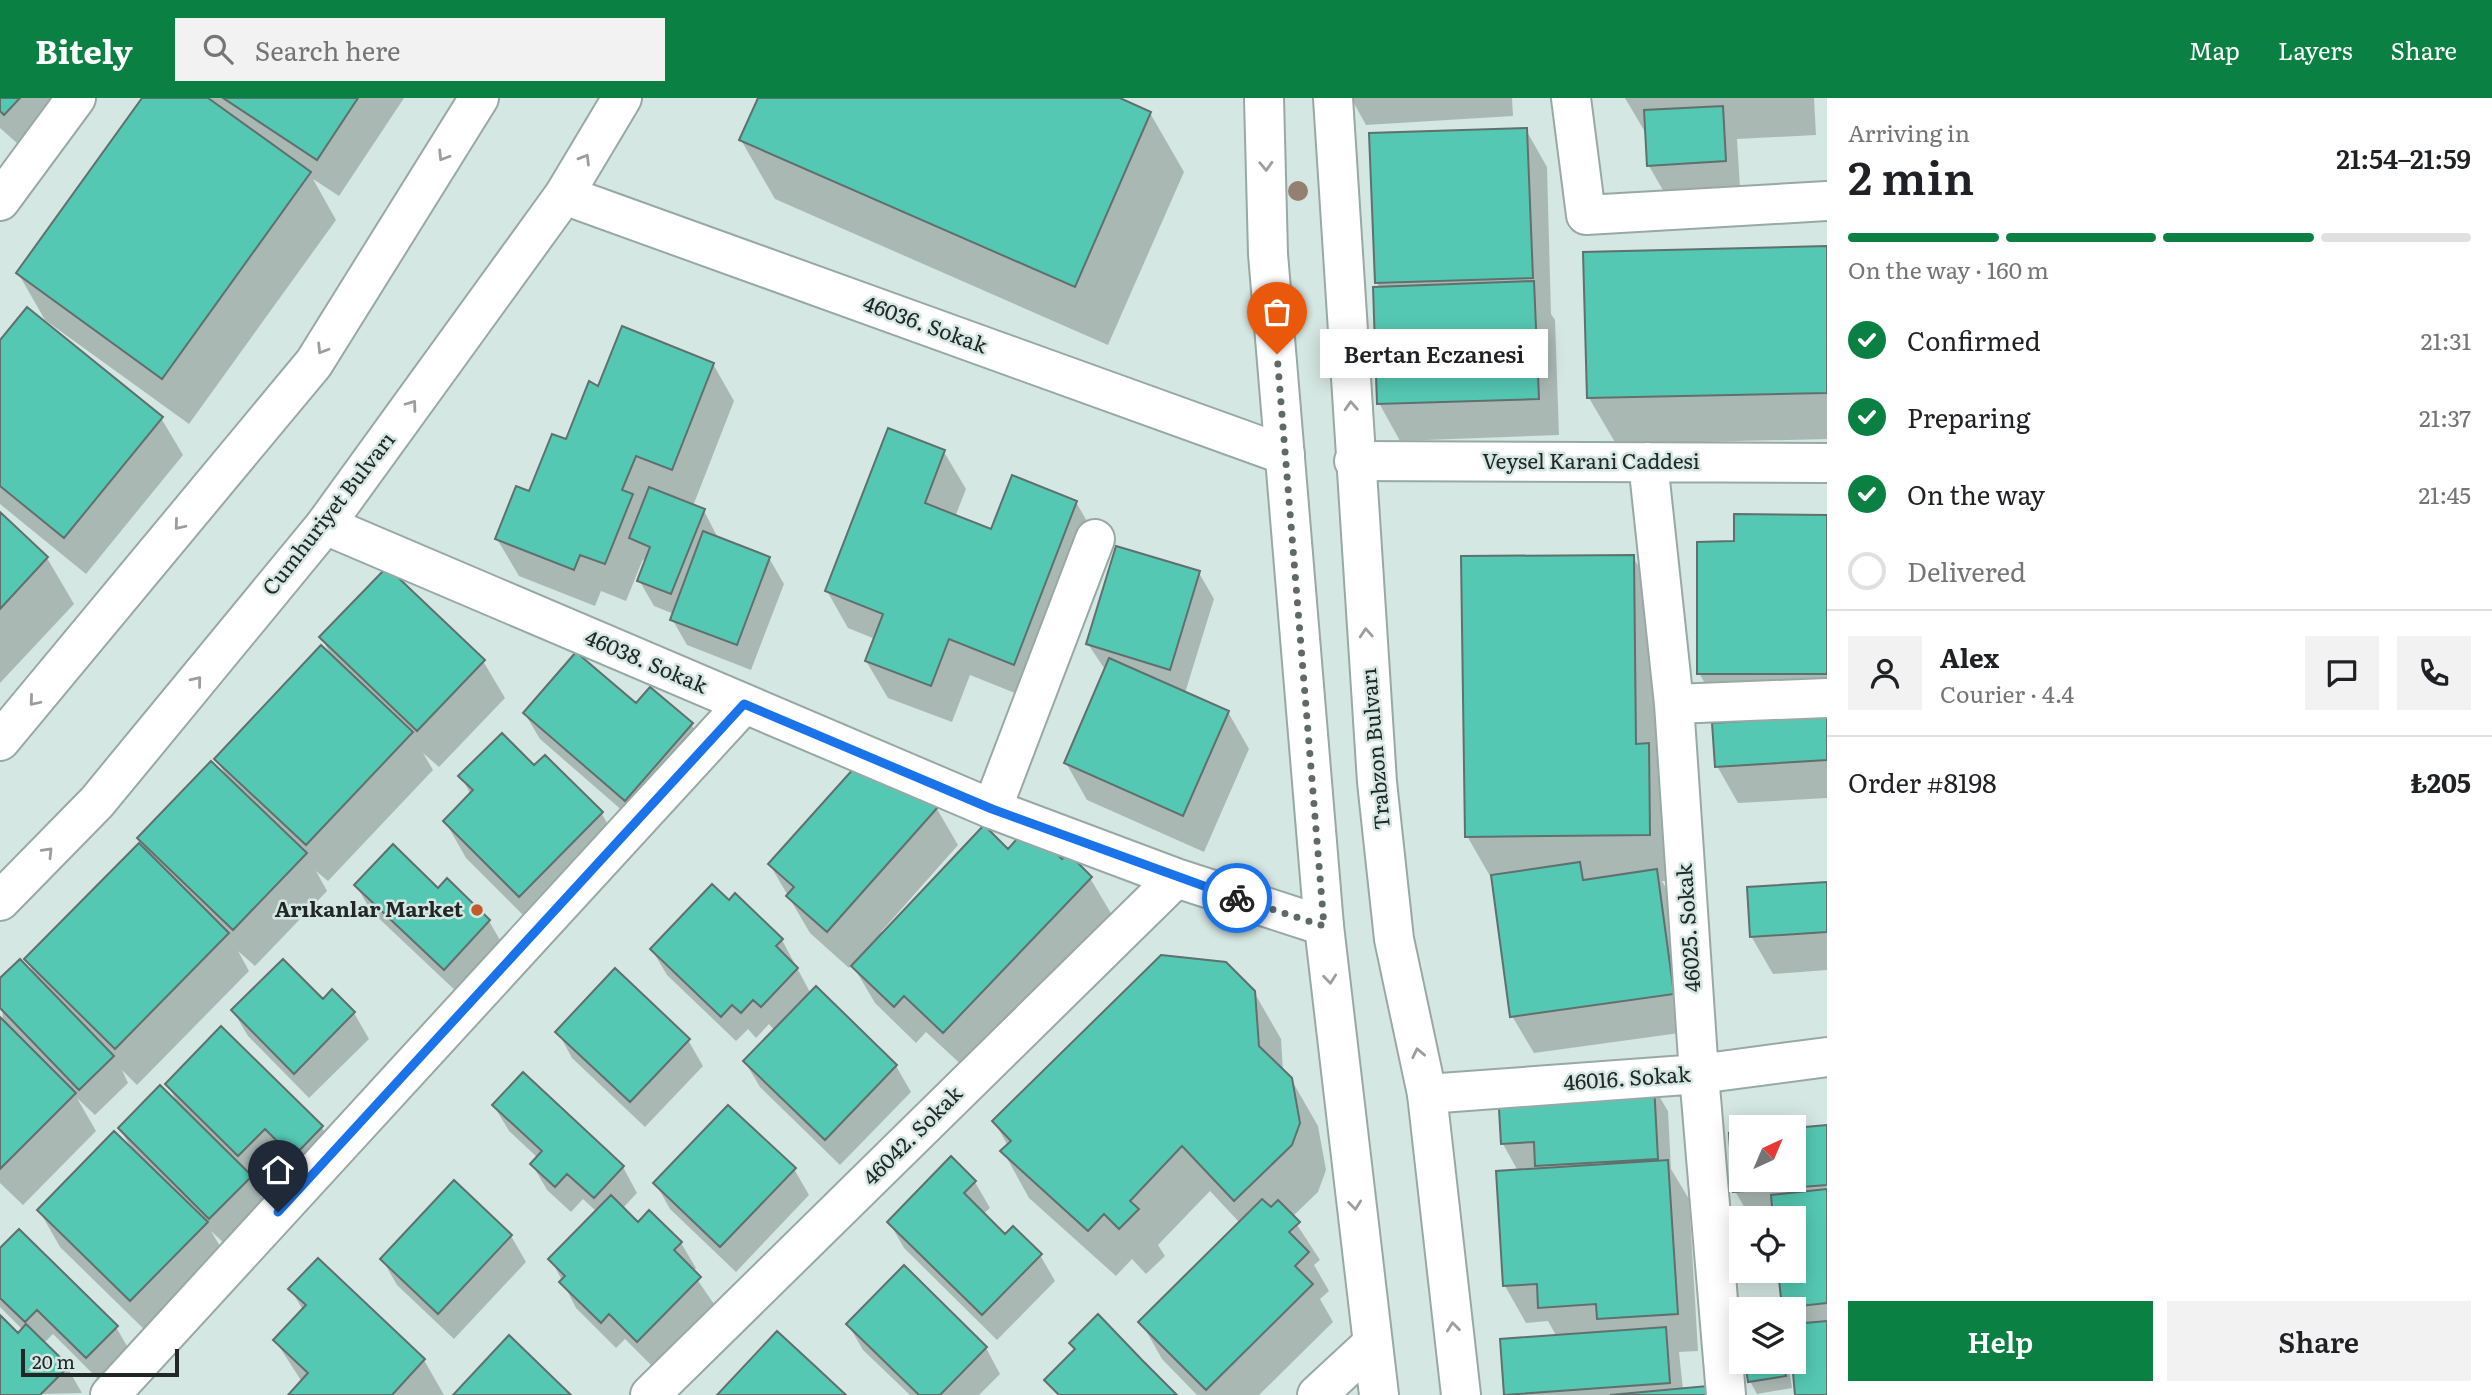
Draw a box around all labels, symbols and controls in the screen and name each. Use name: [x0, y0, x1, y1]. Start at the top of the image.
search box: [175, 18, 665, 81]
text: Bitely: [35, 25, 133, 74]
icon: search: [199, 30, 237, 68]
text: Search here: [255, 30, 401, 69]
text: Map: [2189, 32, 2240, 67]
text: Layers: [2278, 32, 2352, 67]
text: Share: [2390, 32, 2457, 67]
text: Arriving in: [1848, 115, 1970, 149]
text: 21:54–21:59: [2336, 138, 2471, 177]
text: 2 min: [1848, 141, 1974, 209]
one-way arrow: [439, 148, 452, 161]
one-way arrow: [577, 153, 590, 166]
one-way arrow: [1258, 161, 1274, 172]
text: On the way · 160 m: [1848, 252, 2049, 286]
pin: [1247, 282, 1307, 354]
street label: 46036. Sokak: [859, 286, 992, 360]
icon: bag: [1258, 293, 1296, 331]
text: Confirmed: [1907, 320, 2041, 359]
icon: check: [1848, 321, 1886, 359]
text: 21:31: [2421, 323, 2471, 357]
callout: Bertan Eczanesi: [1319, 330, 1546, 378]
text: Bertan Eczanesi: [1344, 336, 1524, 370]
one-way arrow: [318, 341, 331, 354]
text: Preparing: [1907, 397, 2030, 436]
icon: check: [1848, 398, 1886, 436]
one-way arrow: [404, 400, 417, 413]
text: 21:37: [2419, 400, 2471, 434]
one-way arrow: [1344, 401, 1359, 412]
street label: Cumhuriyet Bulvarı: [253, 424, 401, 601]
street label: Veysel Karani Caddesi: [1482, 444, 1700, 475]
text: On the way: [1907, 474, 2045, 513]
icon: check: [1848, 475, 1886, 513]
text: 21:45: [2418, 477, 2471, 511]
one-way arrow: [175, 517, 187, 530]
text: Delivered: [1907, 551, 2026, 590]
street label: 46038. Sokak: [581, 620, 713, 699]
one-way arrow: [1359, 628, 1374, 639]
button: person: [1848, 636, 1922, 710]
button: chat: [2305, 636, 2379, 710]
button: phone: [2397, 636, 2471, 710]
text: Alex: [1940, 637, 1999, 676]
street label: Trabzon Bulvarı: [1351, 667, 1396, 831]
one-way arrow: [189, 676, 201, 689]
text: Courier · 4.4: [1940, 676, 2074, 710]
one-way arrow: [30, 692, 42, 705]
text: Order #8198: [1848, 762, 1997, 801]
text: ₺205: [2410, 762, 2471, 801]
one-way arrow: [39, 847, 52, 860]
courier: [1202, 863, 1272, 933]
street label: 46025. Sokak: [1667, 863, 1706, 993]
icon: bike: [1218, 879, 1256, 917]
place label: Arıkanlar Market: [275, 892, 464, 923]
marker: Arıkanlar Market: [469, 902, 485, 918]
one-way arrow: [1322, 973, 1337, 985]
one-way arrow: [1412, 1047, 1427, 1059]
street label: 46016. Sokak: [1562, 1057, 1692, 1096]
street label: 46042. Sokak: [854, 1077, 968, 1191]
north arrow: [1729, 1115, 1806, 1192]
map controls: [1729, 1115, 1806, 1374]
pin: [248, 1140, 308, 1212]
icon: home: [259, 1151, 297, 1189]
one-way arrow: [1348, 1199, 1363, 1211]
button: locate: [1729, 1206, 1806, 1283]
button: layers: [1729, 1297, 1806, 1374]
button: Help: [1848, 1301, 2153, 1381]
button: Share: [2167, 1301, 2471, 1381]
one-way arrow: [1446, 1321, 1461, 1333]
scale bar: [21, 1346, 178, 1378]
text: 20 m: [32, 1347, 75, 1375]

